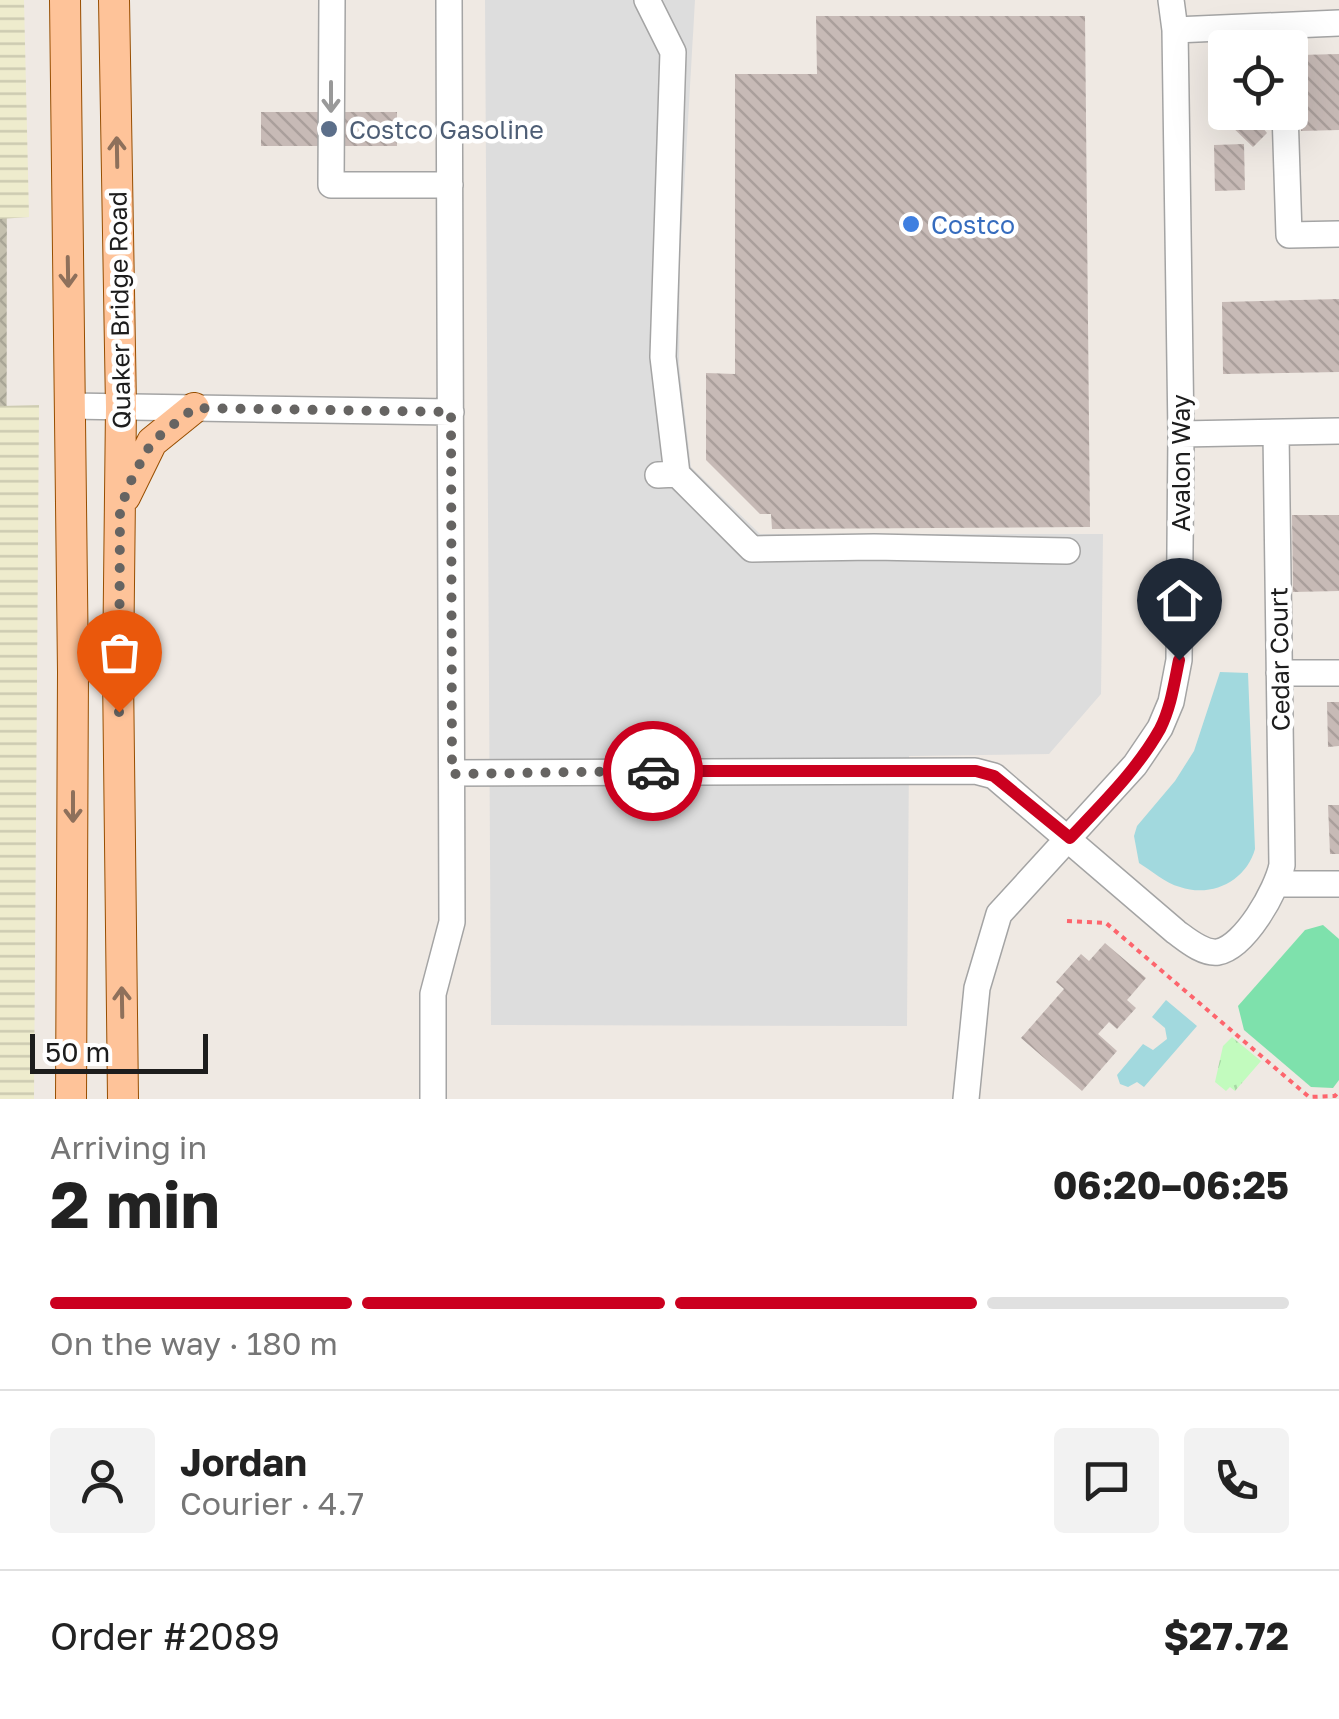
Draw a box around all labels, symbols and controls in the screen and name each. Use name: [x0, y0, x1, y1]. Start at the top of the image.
map controls: [1208, 30, 1308, 130]
button: locate: [1208, 30, 1308, 130]
one-way arrow: [322, 80, 340, 113]
place label: Costco Gasoline: [349, 114, 544, 145]
marker: Costco Gasoline: [318, 118, 340, 140]
one-way arrow: [108, 136, 126, 168]
street label: Quaker Bridge Road: [101, 191, 137, 429]
place label: Costco: [931, 209, 1015, 240]
marker: Costco: [900, 213, 922, 235]
one-way arrow: [59, 256, 78, 288]
street label: Avalon Way: [1165, 394, 1196, 532]
pin: [1137, 558, 1222, 661]
icon: home: [1152, 573, 1207, 628]
street label: Cedar Court: [1262, 587, 1296, 731]
pin: [77, 610, 162, 713]
icon: bag: [92, 625, 147, 680]
courier: [603, 721, 703, 821]
icon: car: [626, 744, 681, 799]
one-way arrow: [64, 790, 82, 823]
one-way arrow: [112, 986, 131, 1018]
scale bar: [30, 1029, 208, 1074]
text: 50 m: [45, 1035, 110, 1068]
text: Arriving in: [50, 1128, 207, 1166]
text: 06:20–06:25: [1053, 1162, 1289, 1207]
text: 2 min: [50, 1164, 220, 1242]
text: On the way · 180 m: [50, 1324, 338, 1362]
button: person: [50, 1428, 155, 1533]
button: chat: [1054, 1428, 1159, 1533]
button: phone: [1184, 1428, 1289, 1533]
text: Jordan: [180, 1439, 307, 1484]
text: Courier · 4.7: [180, 1484, 364, 1522]
text: Order #2089: [50, 1613, 280, 1658]
text: $27.72: [1164, 1613, 1289, 1658]

